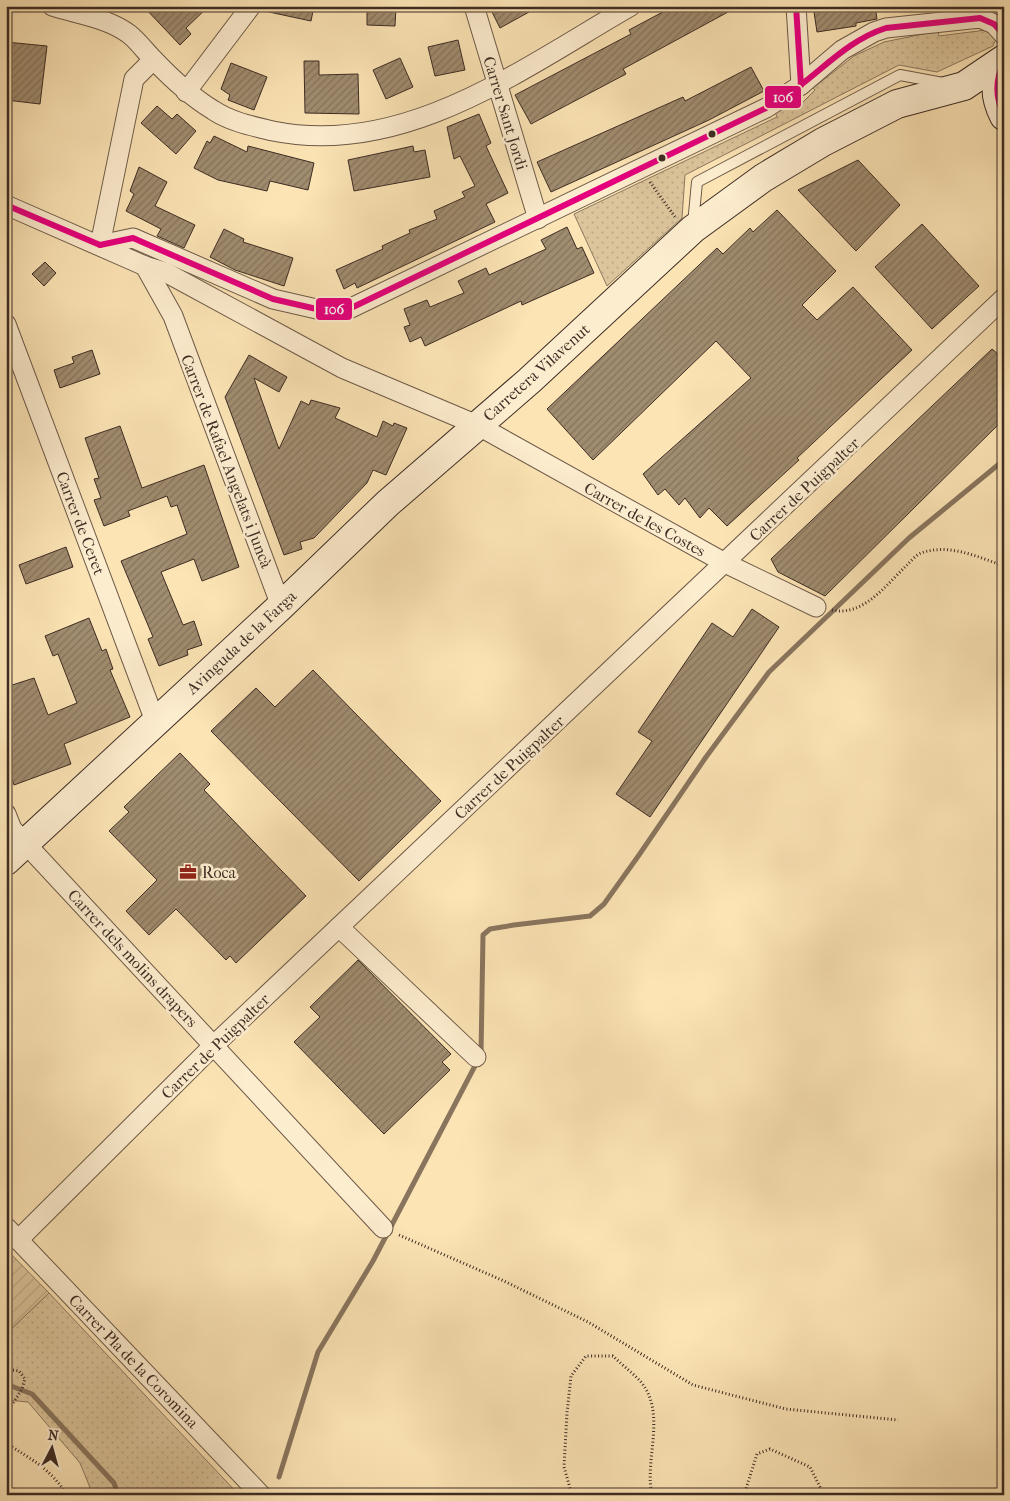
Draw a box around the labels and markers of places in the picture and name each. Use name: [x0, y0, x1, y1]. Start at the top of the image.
unlabelled marker: [707, 129, 717, 139]
unlabelled marker: [657, 153, 667, 163]
office icon: Roca: [178, 862, 198, 882]
place label: Roca: [202, 863, 237, 882]

